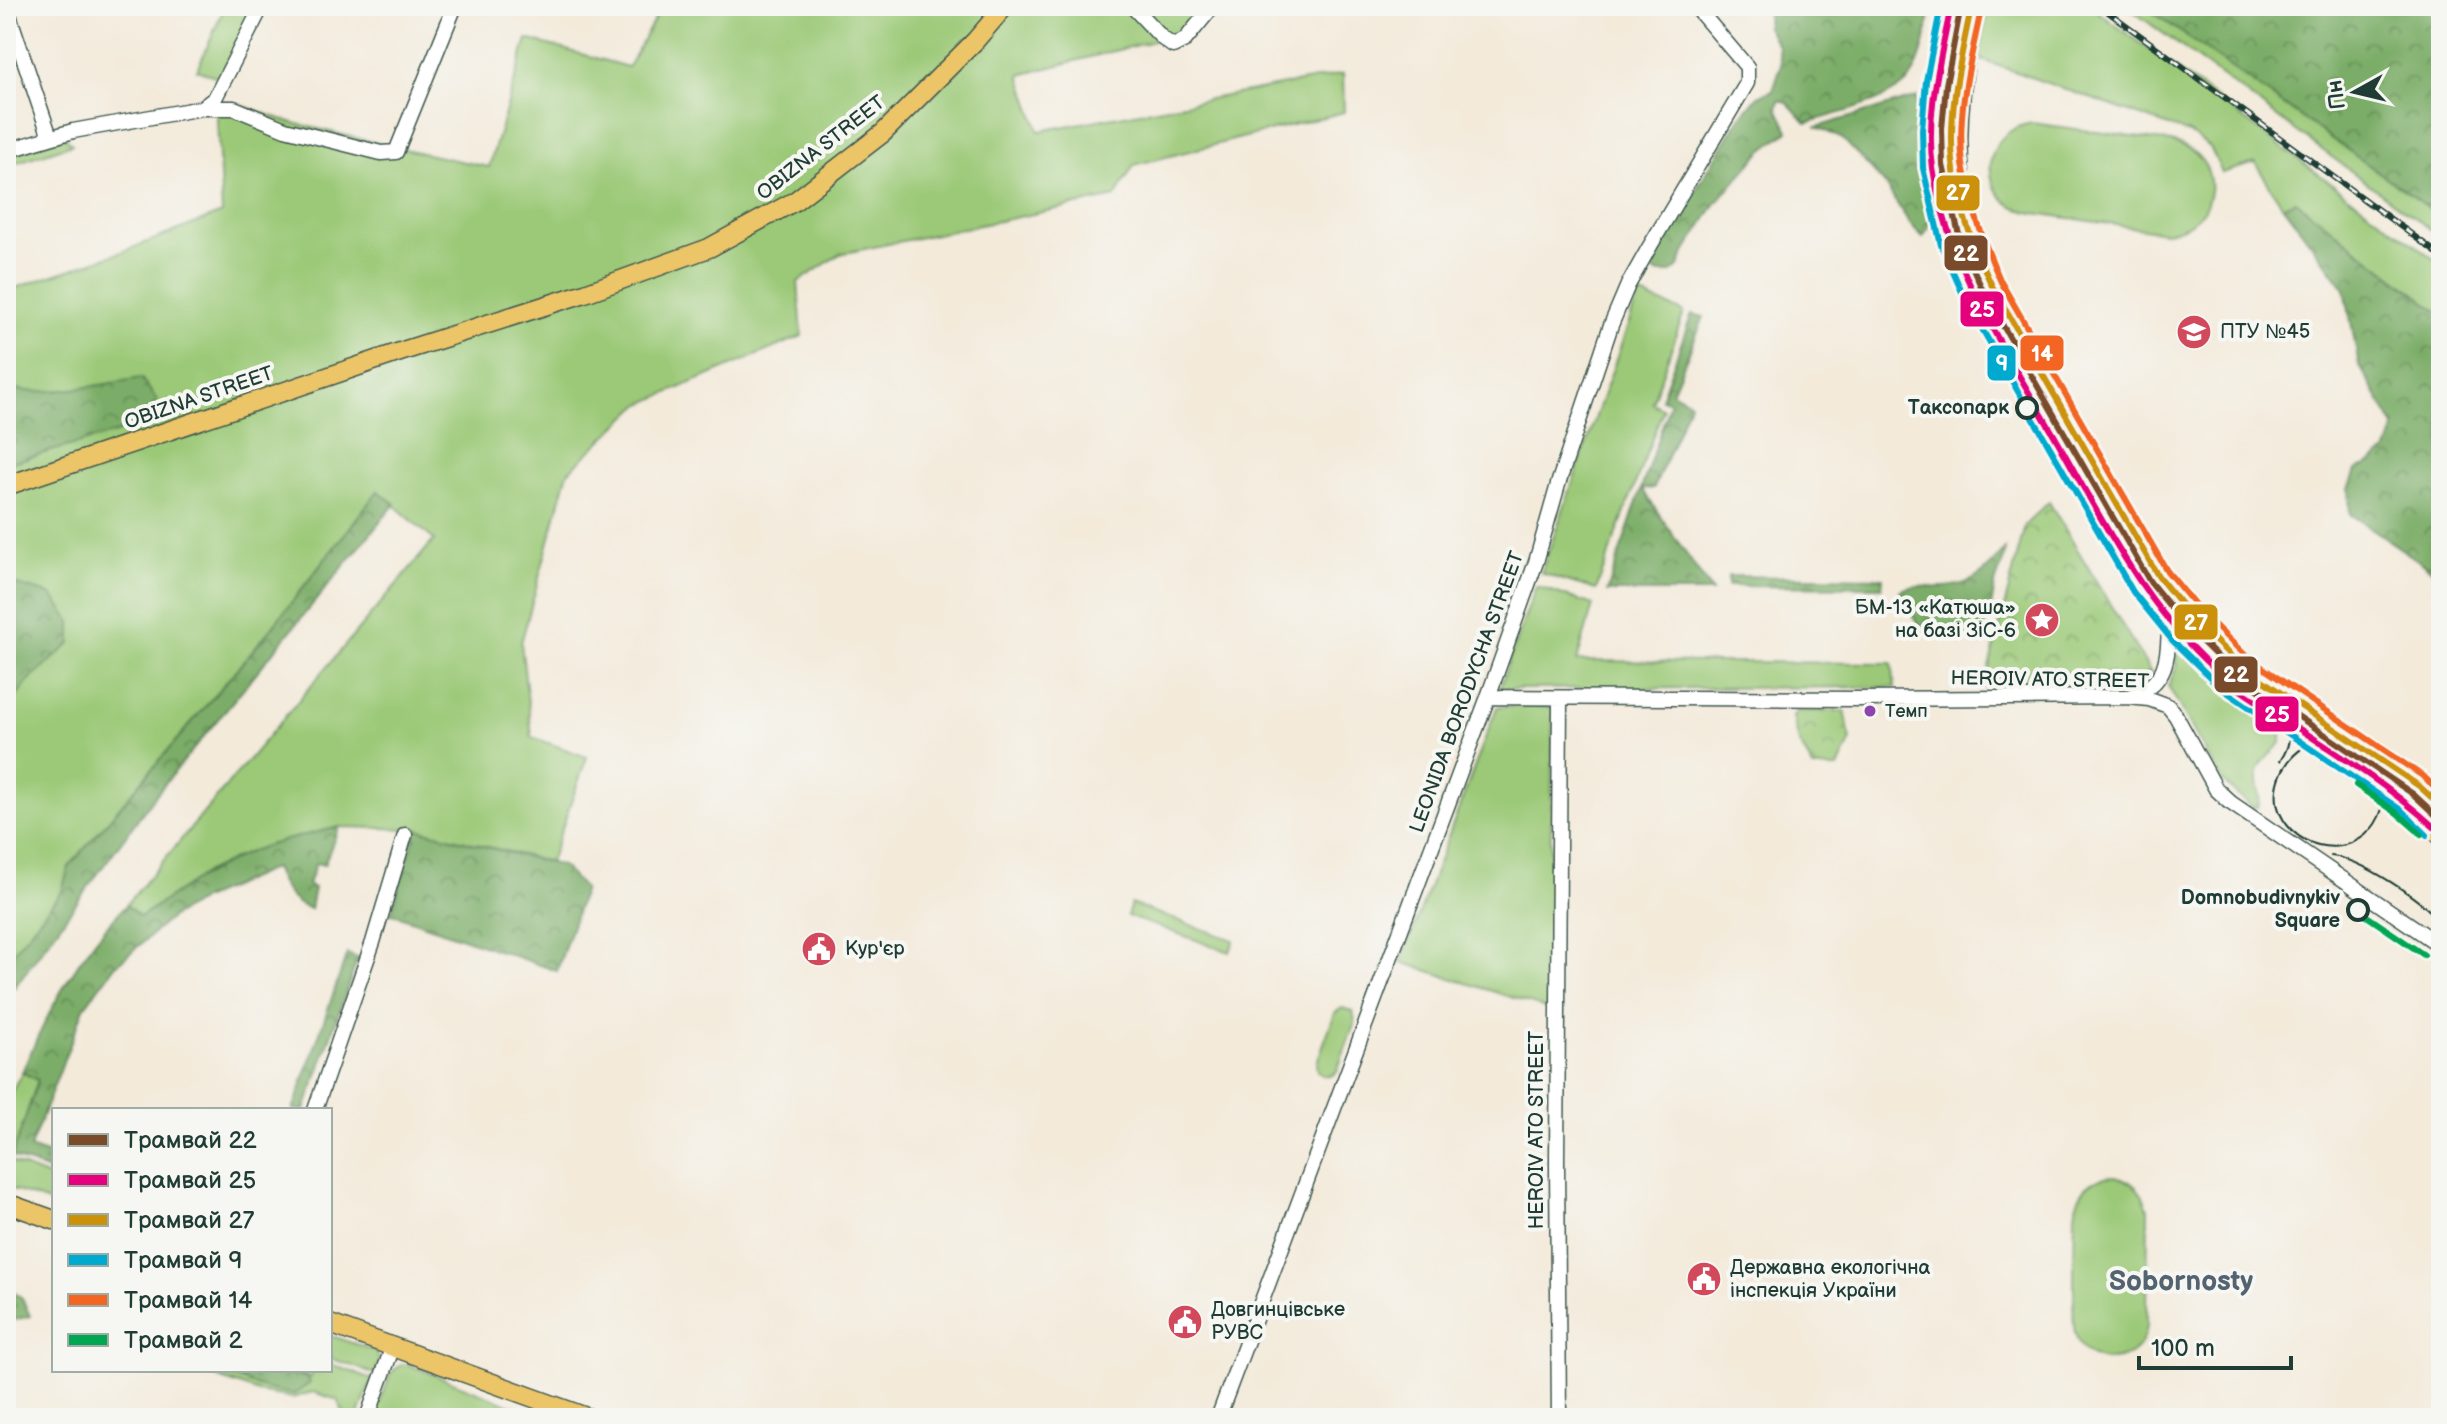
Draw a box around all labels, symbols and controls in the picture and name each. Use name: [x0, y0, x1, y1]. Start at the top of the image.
north arrow: [2315, 52, 2395, 132]
text: Пн: [2321, 78, 2352, 111]
street label: OBIZNA STREET: [752, 91, 890, 205]
line badge: 27: [1935, 174, 1981, 212]
text: 27: [1946, 180, 1970, 207]
line badge: 22: [1943, 234, 1989, 272]
text: 22: [1953, 241, 1979, 268]
line badge: 25: [1959, 290, 2005, 328]
text: 25: [1969, 297, 1995, 324]
school or university icon: ПТУ №45: [2175, 313, 2213, 351]
place label: ПТУ №45: [2220, 320, 2310, 344]
line badge: 14: [2019, 334, 2065, 372]
text: 14: [2031, 341, 2053, 368]
line badge: 9: [1986, 344, 2017, 382]
text: 9: [1996, 351, 2008, 378]
street label: OBIZNA STREET: [121, 361, 277, 435]
place label: Таксопарк: [1908, 396, 2009, 420]
marker: Таксопарк: [2016, 397, 2038, 419]
street label: LEONIDA BORODYCHA STREET: [1405, 548, 1529, 836]
place label: БМ-13 «Катюша» на базі ЗіС-6: [1855, 596, 2016, 643]
place icon: БМ-13 «Катюша» на базі ЗіС-6: [2023, 601, 2061, 639]
line badge: 27: [2173, 603, 2219, 641]
text: 27: [2184, 610, 2208, 637]
line badge: 22: [2213, 655, 2259, 694]
text: 22: [2223, 662, 2249, 689]
street label: HEROIV ATO STREET: [1950, 666, 2150, 694]
line badge: 25: [2254, 695, 2300, 733]
place label: Темп: [1885, 701, 1928, 722]
text: 25: [2264, 702, 2290, 729]
marker: Темп: [1862, 703, 1878, 719]
place label: Domnobudivnykiv Square: [2181, 886, 2340, 933]
marker: Domnobudivnykiv Square: [2347, 899, 2369, 921]
public building icon: Кур'єр: [800, 930, 838, 968]
place label: Кур'єр: [845, 937, 905, 961]
street label: HEROIV ATO STREET: [1525, 1031, 1549, 1229]
legend: [52, 1108, 332, 1372]
text: Трамвай 22: [124, 1126, 257, 1155]
text: Трамвай 25: [124, 1166, 256, 1195]
text: Трамвай 27: [124, 1206, 255, 1235]
text: Трамвай 9: [124, 1246, 242, 1275]
place label: Державна екологічна інспекція України: [1730, 1256, 1931, 1303]
public building icon: Державна екологічна інспекція України: [1685, 1260, 1723, 1298]
district label: Sobornosty: [2109, 1265, 2253, 1298]
text: Трамвай 14: [124, 1286, 253, 1315]
place label: Довгинцівське РУВС: [1211, 1298, 1345, 1345]
public building icon: Довгинцівське РУВС: [1166, 1303, 1204, 1341]
scale bar: [2139, 1320, 2291, 1370]
text: Трамвай 2: [124, 1326, 243, 1355]
text: 100 m: [2151, 1334, 2215, 1363]

